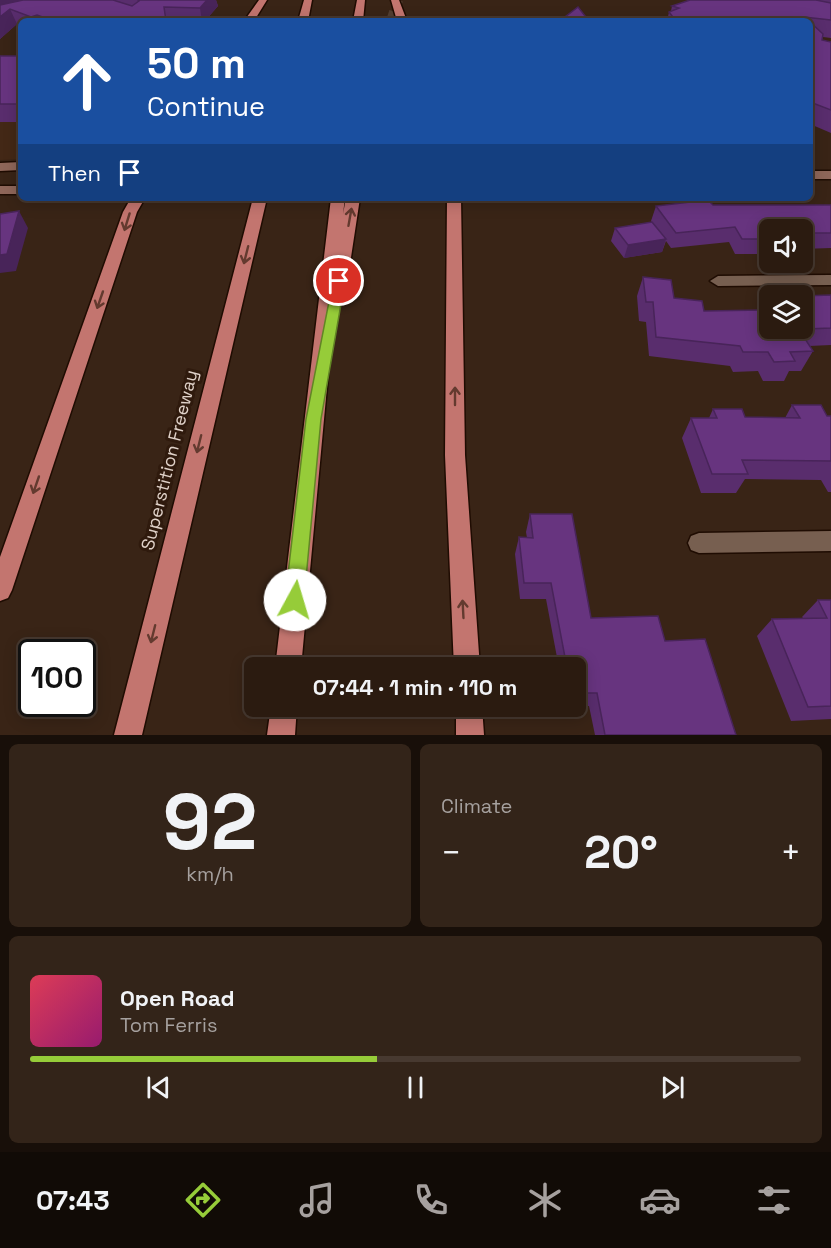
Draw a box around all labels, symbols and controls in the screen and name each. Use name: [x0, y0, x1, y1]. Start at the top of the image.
text: 50 m: [147, 37, 246, 90]
icon: ahead: [48, 42, 126, 120]
text: Continue: [147, 89, 265, 124]
icon: arrive: [113, 156, 146, 189]
text: Then: [48, 159, 101, 187]
one-way arrow: [345, 208, 356, 227]
one-way arrow: [120, 212, 131, 231]
map controls: [759, 219, 813, 339]
button: sound: [759, 219, 813, 273]
one-way arrow: [239, 245, 251, 264]
pin: [313, 255, 364, 306]
icon: arrive: [322, 264, 355, 297]
button: layers: [759, 285, 813, 339]
one-way arrow: [94, 291, 105, 309]
street label: Superstition Freeway: [135, 367, 203, 553]
one-way arrow: [449, 387, 461, 407]
one-way arrow: [193, 434, 205, 453]
one-way arrow: [30, 475, 41, 494]
position arrow: [263, 568, 327, 632]
one-way arrow: [458, 600, 469, 620]
one-way arrow: [146, 624, 158, 643]
speed limit sign: 100: [18, 639, 96, 717]
text: 07:44 · 1 min · 110 m: [313, 673, 517, 701]
text: 92: [163, 772, 257, 872]
text: Climate: [441, 793, 512, 819]
text: 20°: [584, 824, 658, 881]
text: −: [441, 832, 461, 874]
text: +: [781, 832, 801, 874]
text: km/h: [186, 861, 234, 887]
text: Open Road: [120, 984, 235, 1012]
text: Tom Ferris: [120, 1012, 218, 1038]
icon: previous: [142, 1071, 175, 1104]
icon: pause: [399, 1071, 432, 1104]
icon: next: [656, 1071, 689, 1104]
icon: directions: [182, 1179, 224, 1221]
icon: music: [296, 1179, 338, 1221]
icon: phone: [410, 1179, 452, 1221]
icon: climate: [524, 1179, 566, 1221]
icon: car: [639, 1179, 681, 1221]
icon: filters: [753, 1179, 795, 1221]
text: 07:43: [36, 1183, 110, 1218]

